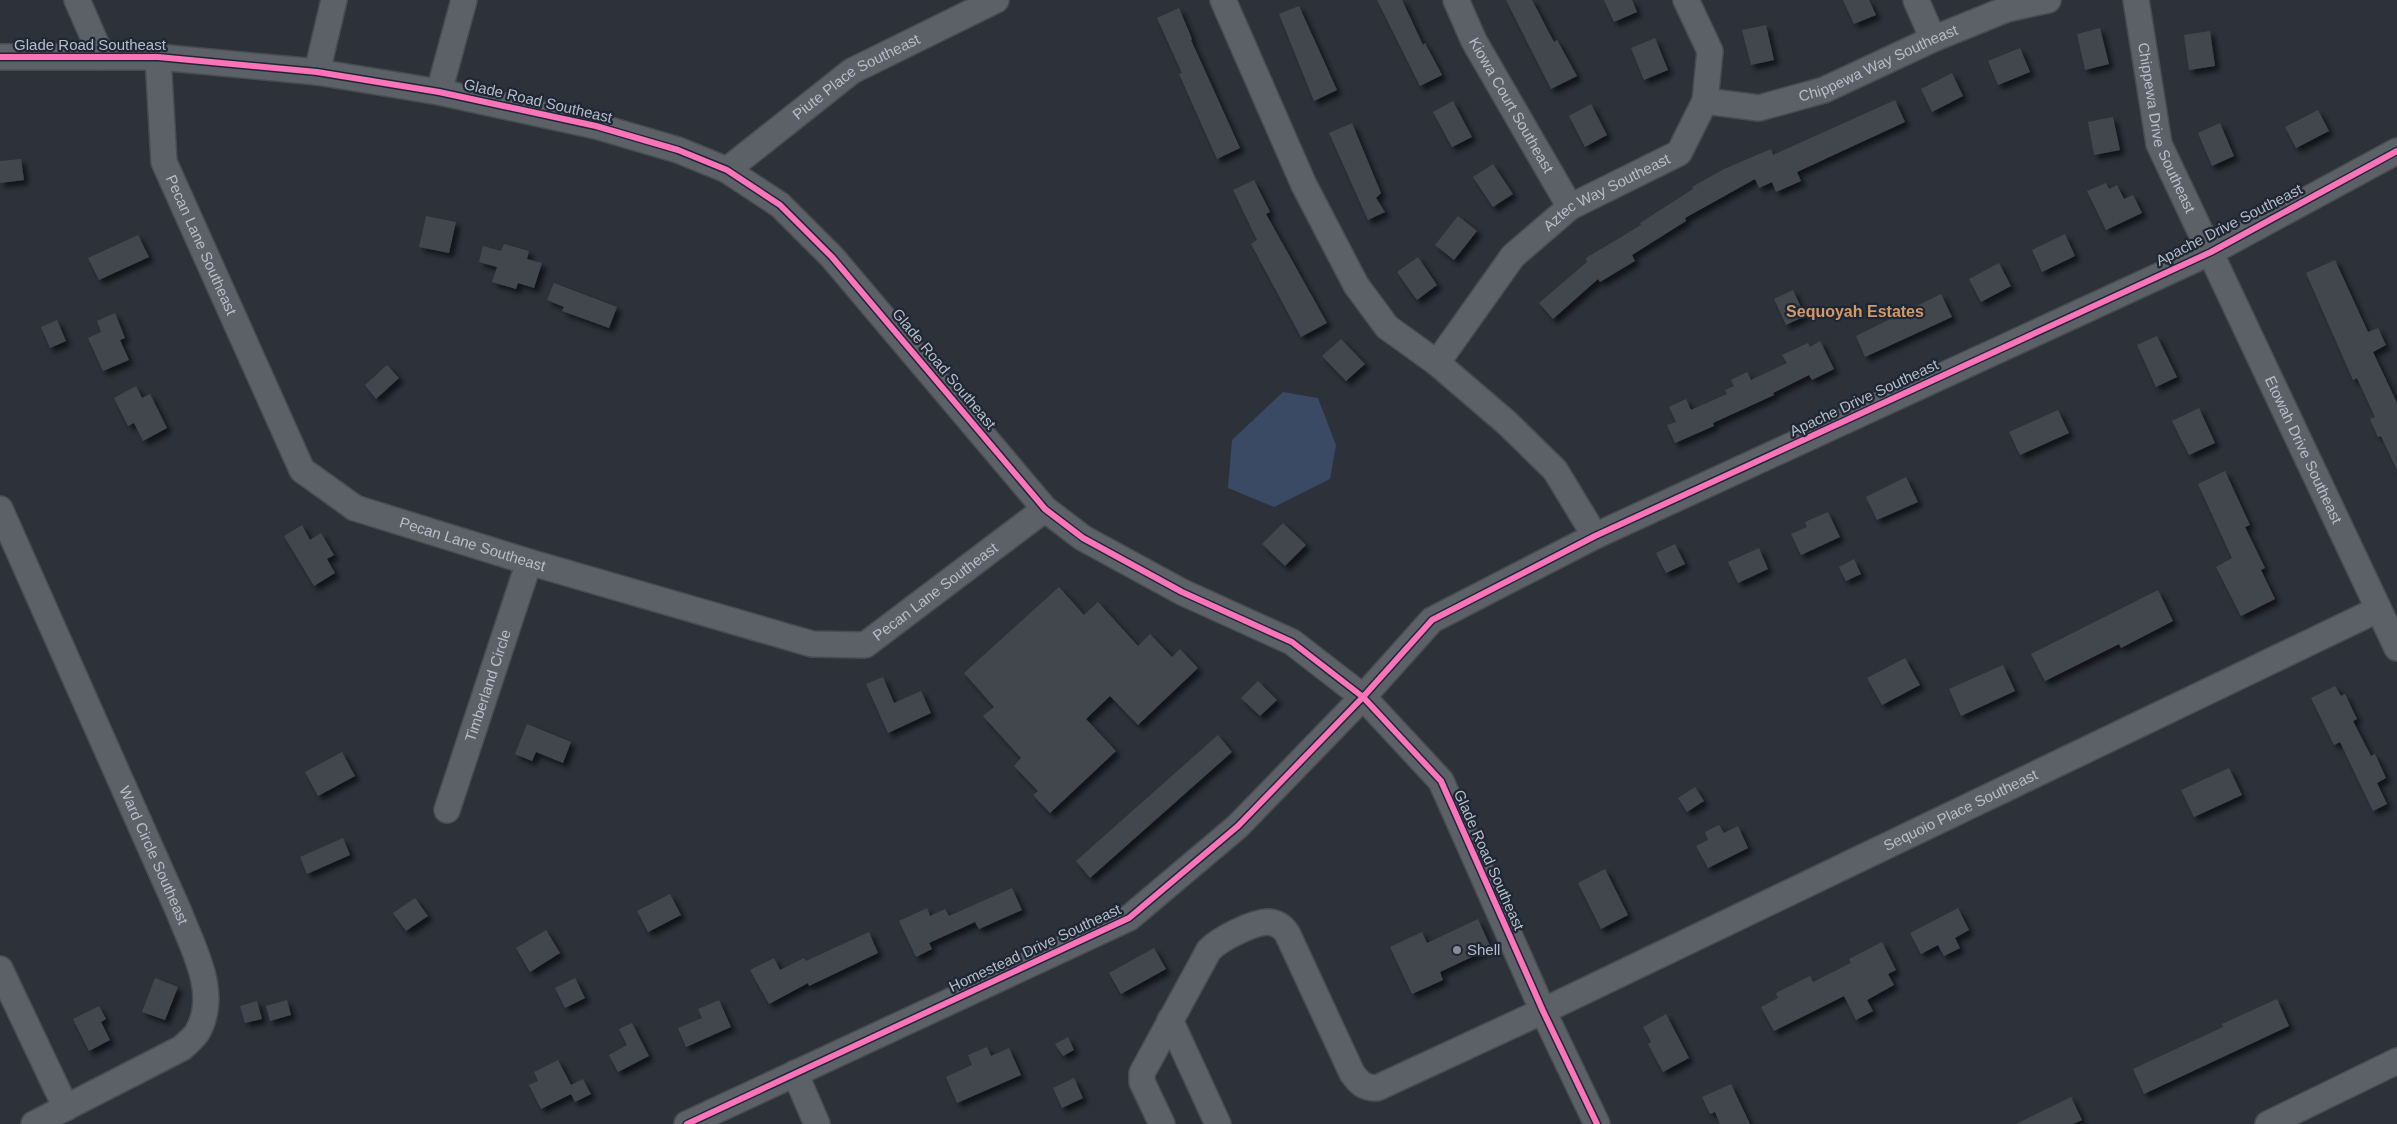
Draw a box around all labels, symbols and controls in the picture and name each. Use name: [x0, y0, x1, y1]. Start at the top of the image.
street label: Chippewa Way Southeast: [1797, 21, 1961, 105]
street label: Piute Place Southeast: [789, 30, 923, 123]
street label: Kiowa Court Southeast: [1466, 34, 1558, 176]
street label: Glade Road Southeast: [14, 36, 167, 53]
street label: Chippewa Drive Southeast: [2135, 41, 2200, 216]
street label: Glade Road Southeast: [462, 75, 615, 126]
street label: Aztec Way Southeast: [1540, 150, 1673, 234]
street label: Pecan Lane Southeast: [163, 172, 241, 318]
street label: Apache Drive Southeast: [2153, 180, 2305, 269]
district label: Sequoyah Estates: [1786, 303, 1924, 320]
street label: Glade Road Southeast: [889, 305, 1000, 433]
street label: Apache Drive Southeast: [1787, 355, 1941, 439]
street label: Etowah Drive Southeast: [2262, 373, 2346, 527]
street label: Pecan Lane Southeast: [398, 513, 548, 575]
street label: Pecan Lane Southeast: [869, 538, 1001, 644]
street label: Timberland Circle: [461, 627, 514, 744]
street label: Sequoio Place Southeast: [1881, 765, 2041, 854]
street label: Ward Circle Southeast: [116, 783, 192, 927]
street label: Glade Road Southeast: [1451, 787, 1528, 933]
street label: Homestead Drive Southeast: [946, 900, 1124, 995]
place label: Shell: [1467, 941, 1500, 958]
marker: Shell: [1451, 944, 1463, 956]

